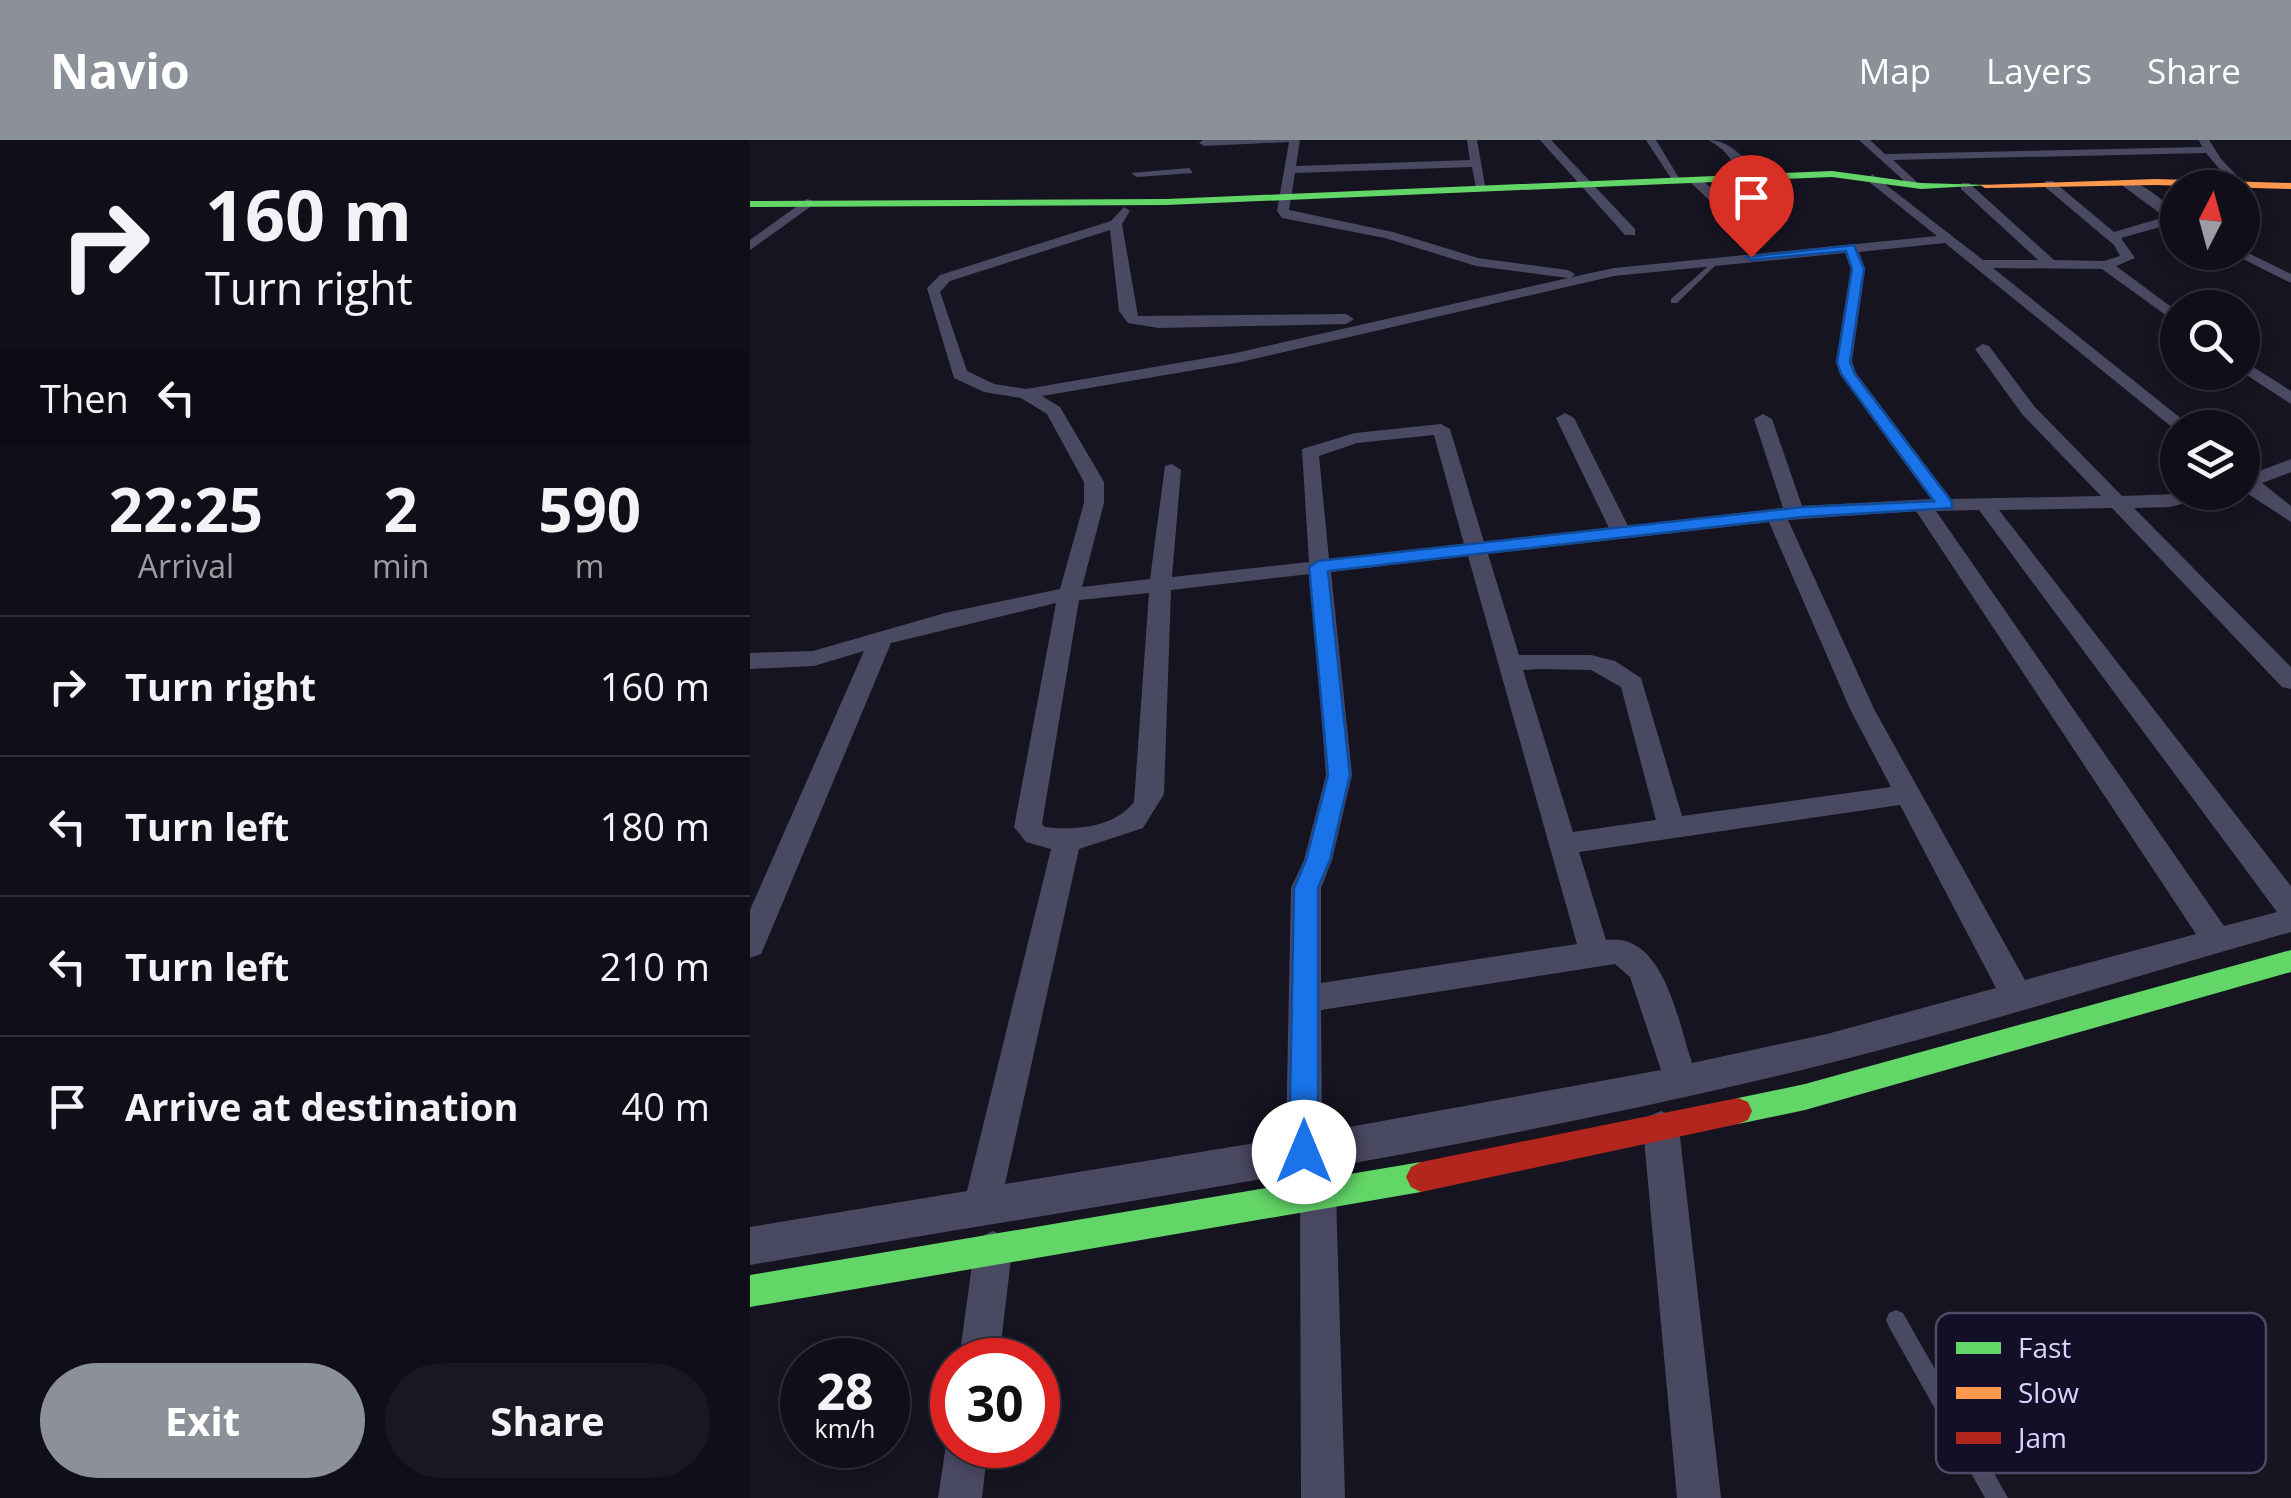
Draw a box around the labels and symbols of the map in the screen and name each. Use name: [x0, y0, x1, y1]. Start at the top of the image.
pin: [1709, 155, 1794, 258]
north arrow: [2160, 170, 2260, 270]
position arrow: [1252, 1100, 1356, 1204]
legend: [1936, 1313, 2266, 1473]
text: Fast: [2018, 1328, 2071, 1366]
speed limit sign: 30: [930, 1338, 1060, 1468]
text: Slow: [2018, 1373, 2079, 1411]
text: Jam: [2015, 1418, 2067, 1456]

